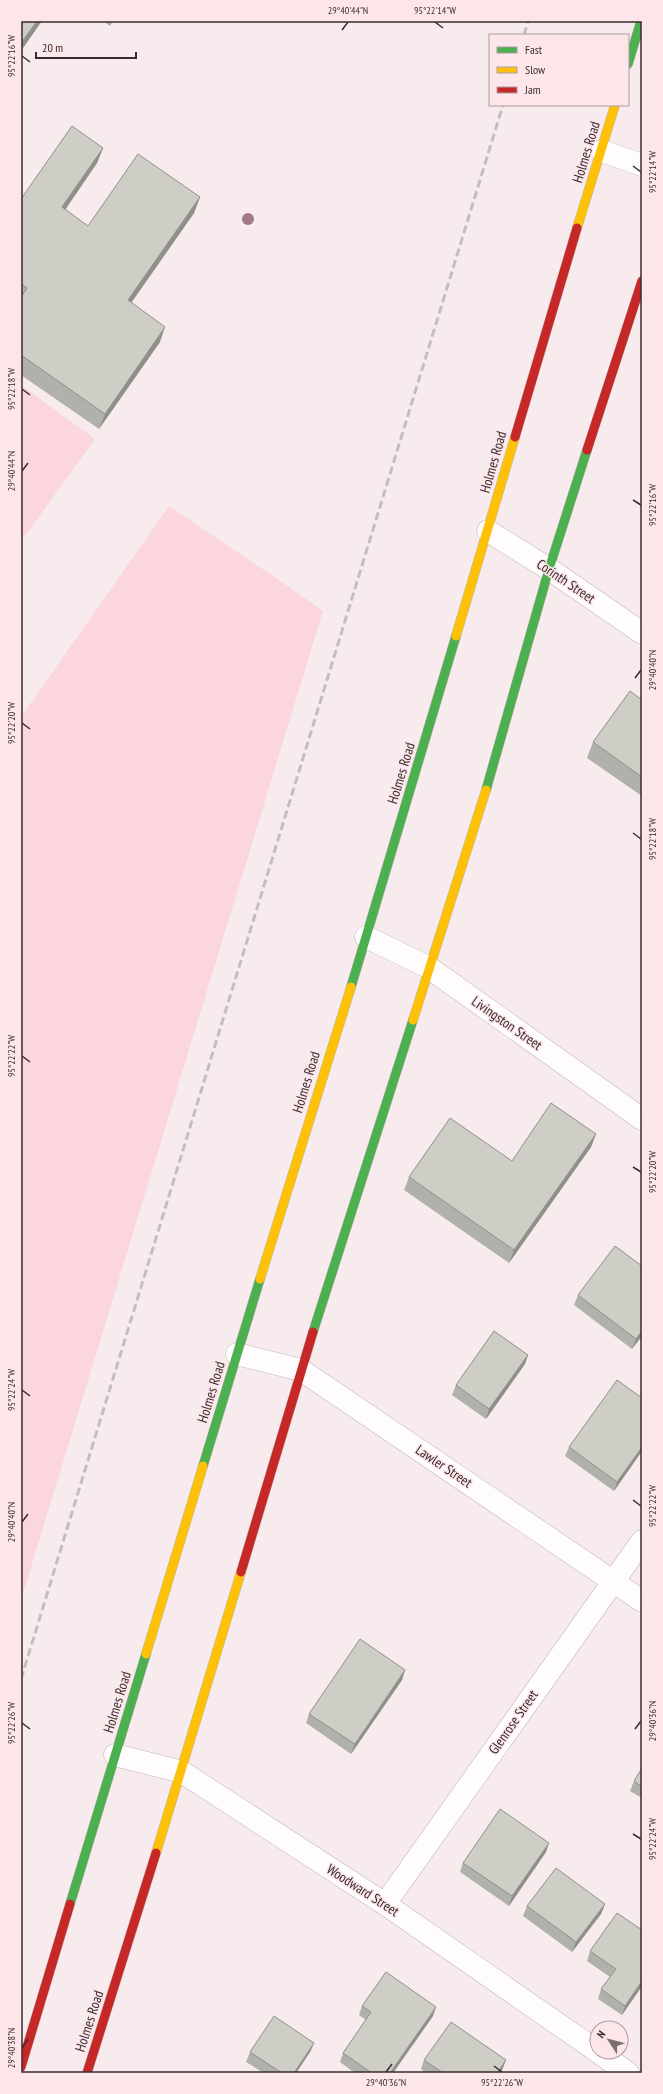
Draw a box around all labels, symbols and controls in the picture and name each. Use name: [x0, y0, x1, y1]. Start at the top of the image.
text: 29°40'44"N: [328, 4, 368, 17]
text: 95°22'14"W: [414, 4, 456, 17]
scale bar: [36, 34, 136, 60]
legend: [489, 34, 629, 106]
text: 95°22'16"W: [5, 35, 18, 77]
text: 20 m: [42, 40, 63, 55]
text: Fast: [525, 42, 543, 57]
text: Slow: [525, 62, 546, 77]
text: Jam: [524, 82, 541, 97]
street label: Holmes Road: [568, 119, 604, 185]
text: 95°22'14"W: [646, 151, 659, 193]
text: 95°22'18"W: [5, 368, 18, 410]
street label: Holmes Road: [476, 429, 510, 495]
text: 29°40'44"N: [5, 451, 18, 491]
text: 95°22'16"W: [646, 484, 659, 526]
street label: Corinth Street: [533, 555, 599, 607]
text: 29°40'40"N: [646, 650, 659, 690]
text: 95°22'20"W: [5, 702, 18, 744]
street label: Holmes Road: [383, 740, 419, 806]
text: 95°22'18"W: [646, 818, 659, 860]
street label: Livingston Street: [468, 992, 546, 1054]
text: 95°22'22"W: [5, 1035, 18, 1077]
street label: Holmes Road: [288, 1049, 324, 1115]
text: 95°22'20"W: [646, 1151, 659, 1193]
street label: Holmes Road: [193, 1359, 229, 1425]
text: 95°22'24"W: [5, 1369, 18, 1411]
street label: Lawler Street: [412, 1441, 476, 1492]
text: 95°22'22"W: [646, 1485, 659, 1527]
text: 29°40'40"N: [5, 1502, 18, 1542]
street label: Holmes Road: [99, 1669, 135, 1735]
street label: Glenrose Street: [484, 1686, 542, 1758]
text: 29°40'36"N: [646, 1701, 659, 1741]
text: 95°22'26"W: [5, 1702, 18, 1744]
text: 95°22'24"W: [646, 1818, 659, 1860]
street label: Woodward Street: [323, 1860, 403, 1920]
street label: Holmes Road: [71, 1988, 107, 2054]
north arrow: [589, 2020, 629, 2060]
text: 29°40'38"N: [5, 2028, 18, 2068]
text: N: [593, 2028, 608, 2041]
text: 29°40'36"N: [366, 2076, 406, 2089]
text: 95°22'26"W: [481, 2076, 523, 2089]

